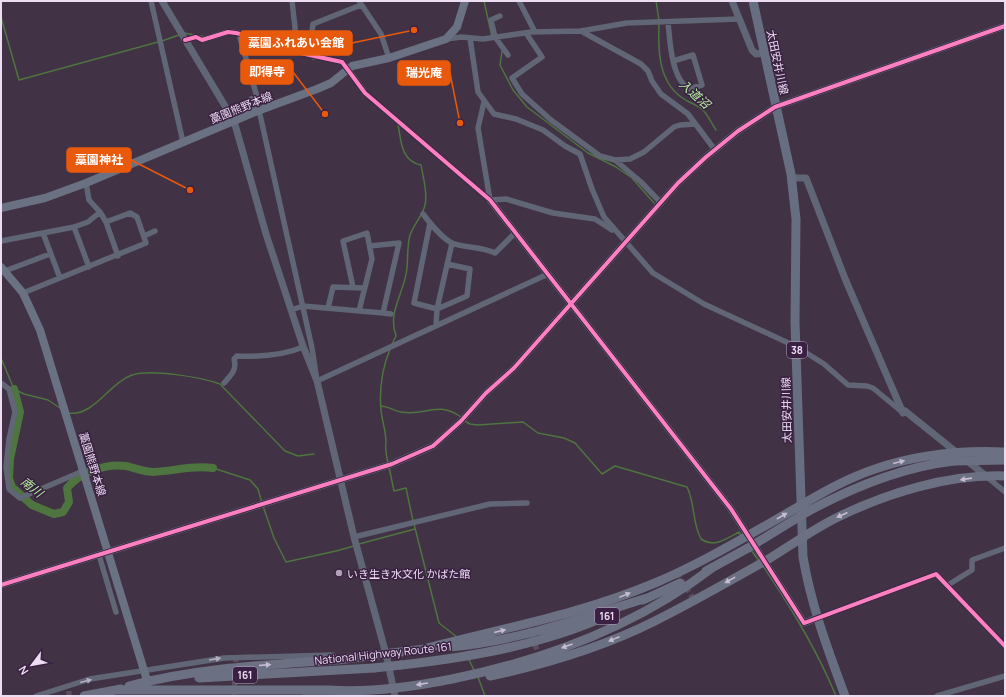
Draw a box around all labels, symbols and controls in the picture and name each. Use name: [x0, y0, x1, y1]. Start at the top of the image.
street label: 太田安井川線: [764, 28, 792, 96]
callout: 藁園ふれあい会館: [240, 31, 352, 55]
text: 藁園ふれあい会館: [248, 34, 344, 51]
callout: 即得寺: [241, 60, 293, 84]
callout: 瑞光庵: [398, 61, 450, 85]
text: 即得寺: [249, 63, 285, 80]
text: 瑞光庵: [406, 64, 442, 81]
water label: 入道沼: [676, 76, 716, 114]
street label: 藁園熊野本線: [208, 88, 274, 126]
callout: 藁園神社: [67, 148, 131, 172]
text: 藁園神社: [75, 151, 123, 168]
road number: 38: [787, 342, 807, 358]
street label: 太田安井川線: [778, 377, 794, 443]
street label: 藁園熊野本線: [76, 430, 110, 498]
one-way arrow: [893, 458, 905, 464]
water label: 南川: [17, 473, 48, 502]
one-way arrow: [960, 476, 972, 482]
one-way arrow: [837, 512, 848, 518]
one-way arrow: [776, 513, 788, 519]
place label: いき生き水文化 かばた館: [347, 566, 470, 581]
marker: いき生き水文化 かばた館: [334, 568, 344, 578]
one-way arrow: [724, 577, 736, 583]
one-way arrow: [619, 592, 631, 598]
road number: 161: [595, 608, 619, 624]
one-way arrow: [494, 627, 506, 633]
one-way arrow: [608, 636, 620, 642]
street label: National Highway Route 161: [314, 638, 452, 668]
one-way arrow: [561, 643, 573, 649]
north arrow: [12, 645, 52, 685]
one-way arrow: [209, 656, 221, 662]
one-way arrow: [259, 662, 271, 668]
text: N: [15, 663, 32, 678]
road number: 161: [233, 667, 257, 683]
one-way arrow: [80, 677, 93, 683]
one-way arrow: [415, 681, 428, 687]

